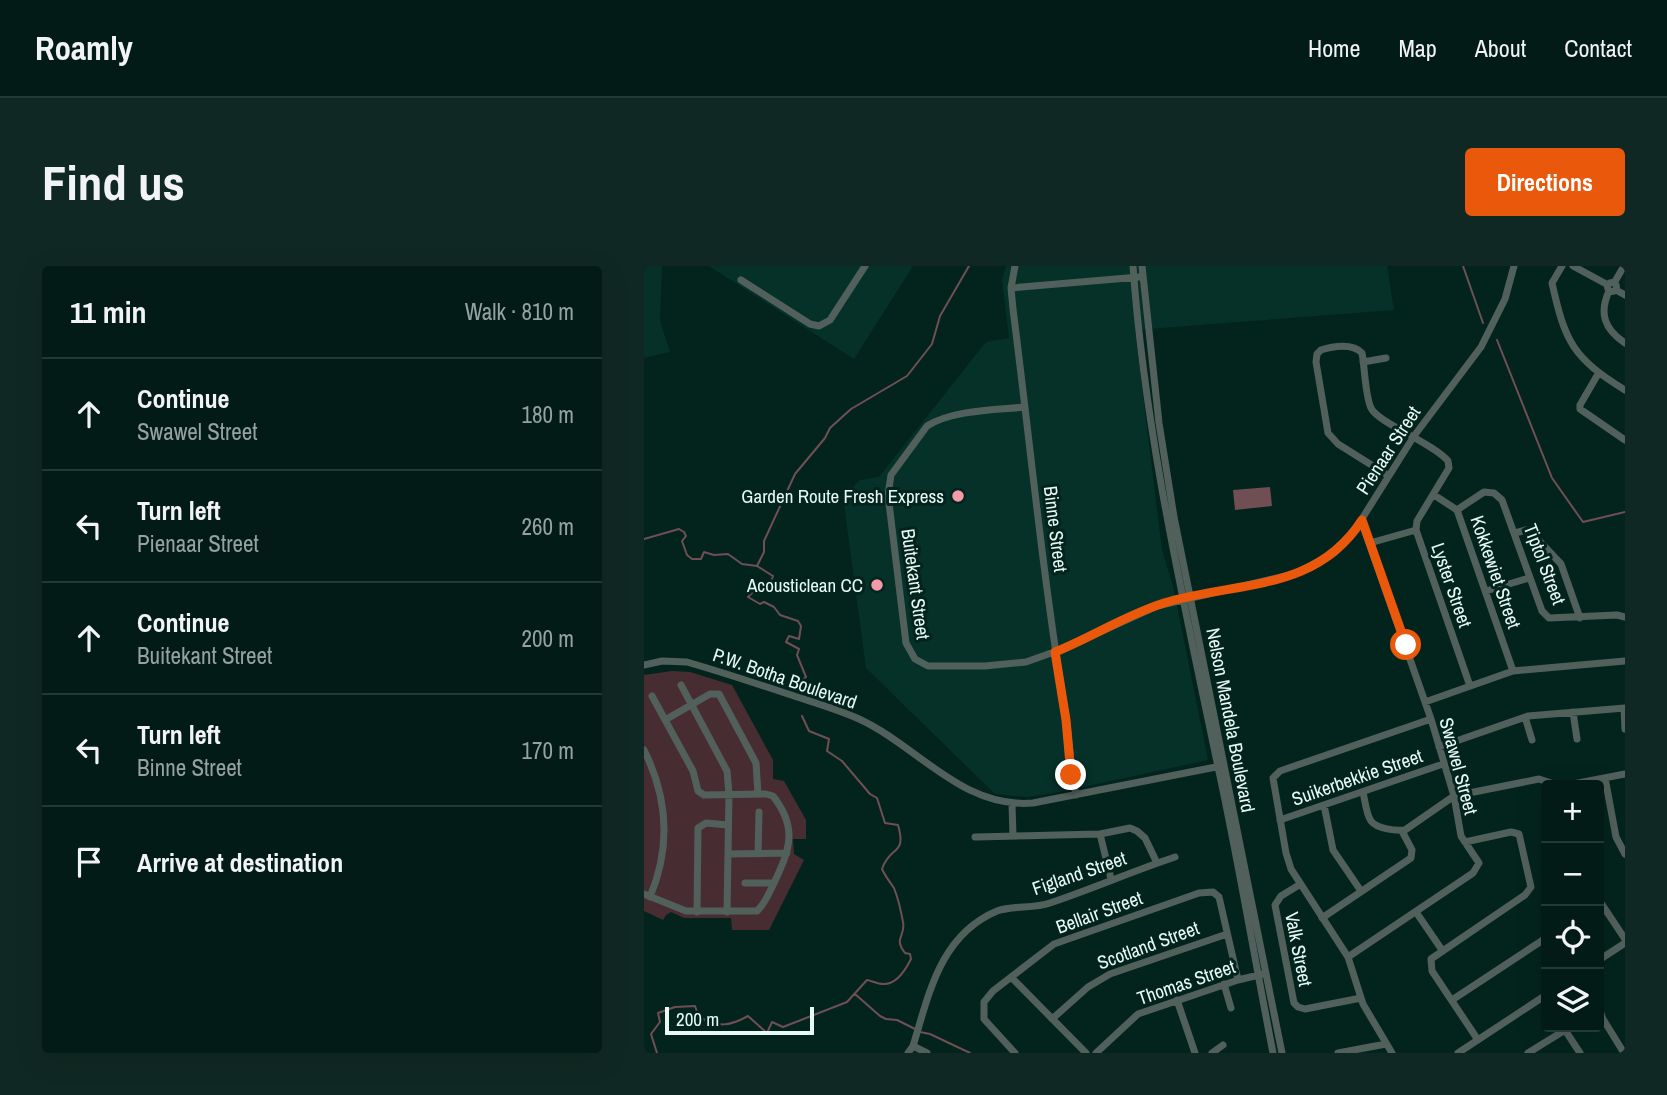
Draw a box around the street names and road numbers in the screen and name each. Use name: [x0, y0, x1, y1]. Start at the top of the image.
street label: Pienaar Street: [1350, 400, 1427, 499]
street label: Binne Street: [1038, 484, 1074, 574]
street label: Kokkewiet Street: [1465, 512, 1528, 633]
street label: Tiptol Street: [1518, 520, 1573, 609]
street label: Buitekant Street: [895, 527, 937, 642]
street label: Lyster Street: [1425, 539, 1479, 631]
street label: Nelson Mandela Boulevard: [1200, 626, 1262, 814]
street label: P.W. Botha Boulevard: [710, 641, 860, 715]
street label: Swawel Street: [1434, 715, 1485, 818]
street label: Suikerbekkie Street: [1288, 742, 1427, 812]
street label: Figland Street: [1028, 845, 1130, 901]
street label: Bellair Street: [1052, 884, 1146, 940]
street label: Valk Street: [1279, 910, 1319, 989]
street label: Scotland Street: [1093, 914, 1203, 975]
street label: Thomas Street: [1133, 953, 1239, 1011]

